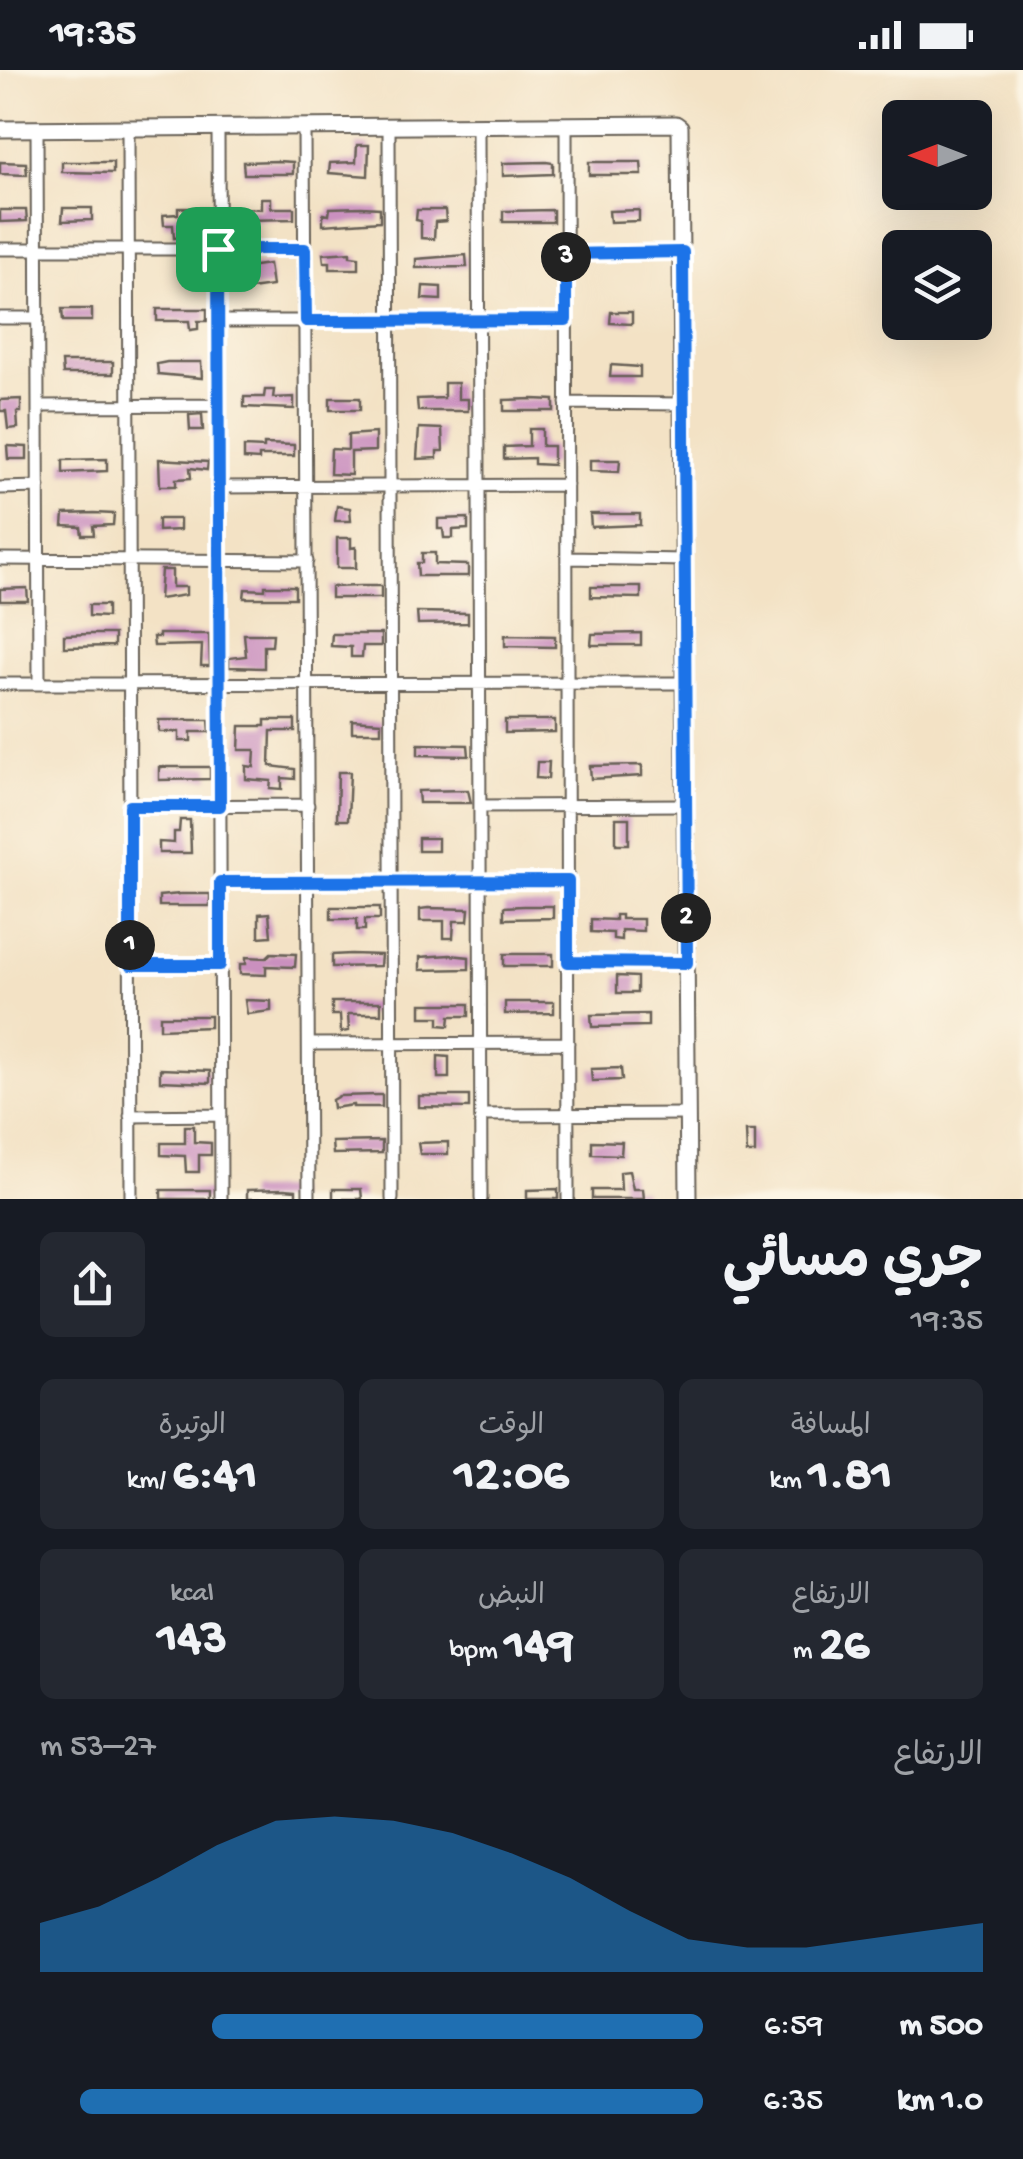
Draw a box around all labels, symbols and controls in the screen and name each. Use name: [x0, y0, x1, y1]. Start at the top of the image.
text: 19:35: [50, 13, 136, 57]
north arrow: [882, 100, 992, 210]
map controls: [882, 100, 992, 340]
pin: [176, 207, 261, 292]
icon: arrive: [191, 222, 246, 277]
button: layers: [882, 230, 992, 340]
pin: 3: [541, 232, 591, 282]
text: 3: [559, 240, 573, 273]
pin: 2: [661, 893, 711, 943]
text: 2: [679, 901, 693, 934]
pin: 1: [105, 920, 155, 970]
text: 1: [124, 928, 136, 961]
button: share: [40, 1232, 145, 1337]
text: جري مسائي: [723, 1233, 983, 1297]
text: 19:35: [911, 1303, 983, 1341]
text: الوتيرة: [158, 1411, 226, 1444]
text: الوقت: [479, 1411, 544, 1444]
text: المسافة: [791, 1411, 871, 1444]
text: 6:41: [173, 1448, 257, 1507]
text: 12:06: [454, 1448, 569, 1507]
text: 1.81: [809, 1448, 892, 1507]
text: /km: [127, 1465, 173, 1498]
text: km: [770, 1465, 809, 1498]
text: kcal: [170, 1578, 214, 1611]
text: النبض: [478, 1581, 545, 1614]
text: الارتفاع: [792, 1581, 870, 1614]
text: 143: [157, 1611, 227, 1670]
text: 149: [505, 1618, 574, 1677]
text: 26: [819, 1618, 869, 1677]
text: bpm: [450, 1635, 505, 1668]
text: m: [793, 1635, 819, 1668]
text: 27–53 m: [40, 1729, 156, 1767]
text: الارتفاع: [893, 1739, 983, 1777]
text: 6:59: [764, 2008, 823, 2046]
text: 500 m: [900, 2008, 983, 2046]
text: 6:35: [763, 2083, 823, 2121]
text: 1.0 km: [897, 2083, 983, 2121]

